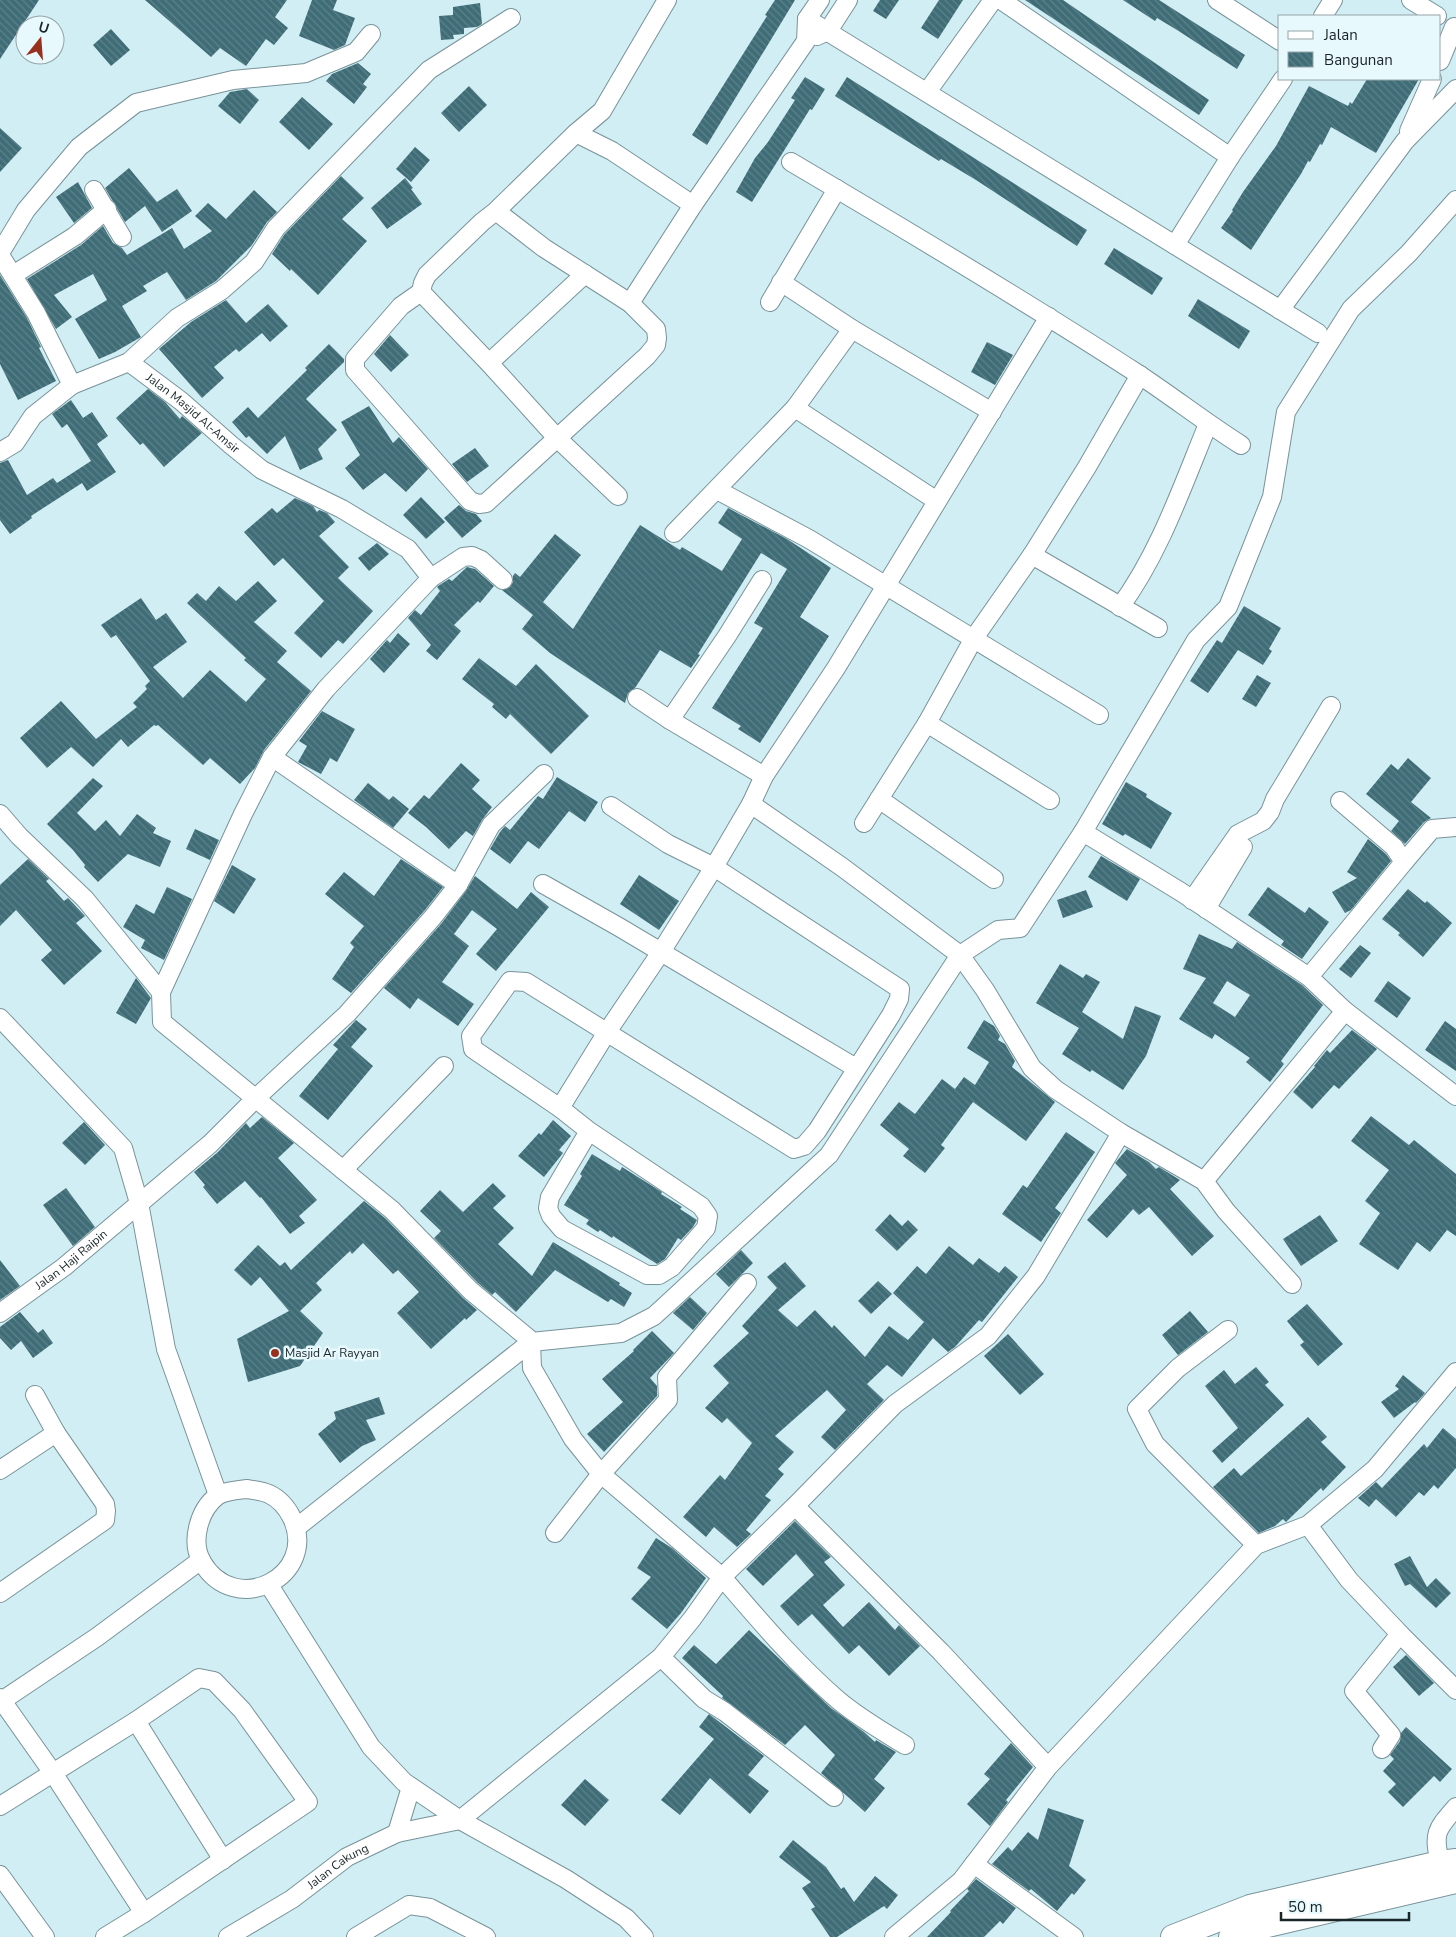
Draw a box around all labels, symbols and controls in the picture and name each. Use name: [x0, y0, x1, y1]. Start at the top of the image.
north arrow: [15, 15, 65, 65]
legend: [1278, 15, 1441, 80]
text: U: [36, 17, 51, 39]
text: Jalan: [1323, 25, 1358, 45]
text: Bangunan: [1324, 50, 1393, 70]
street label: Jalan Masjid Al-Amsir: [142, 369, 244, 457]
street label: Jalan Haji Raipin: [31, 1226, 111, 1294]
place label: Masjid Ar Rayyan: [285, 1345, 379, 1361]
marker: Masjid Ar Rayyan: [269, 1347, 281, 1359]
street label: Jalan Cakung: [303, 1840, 371, 1893]
scale bar: [1281, 1890, 1408, 1922]
text: 50 m: [1288, 1897, 1323, 1917]

